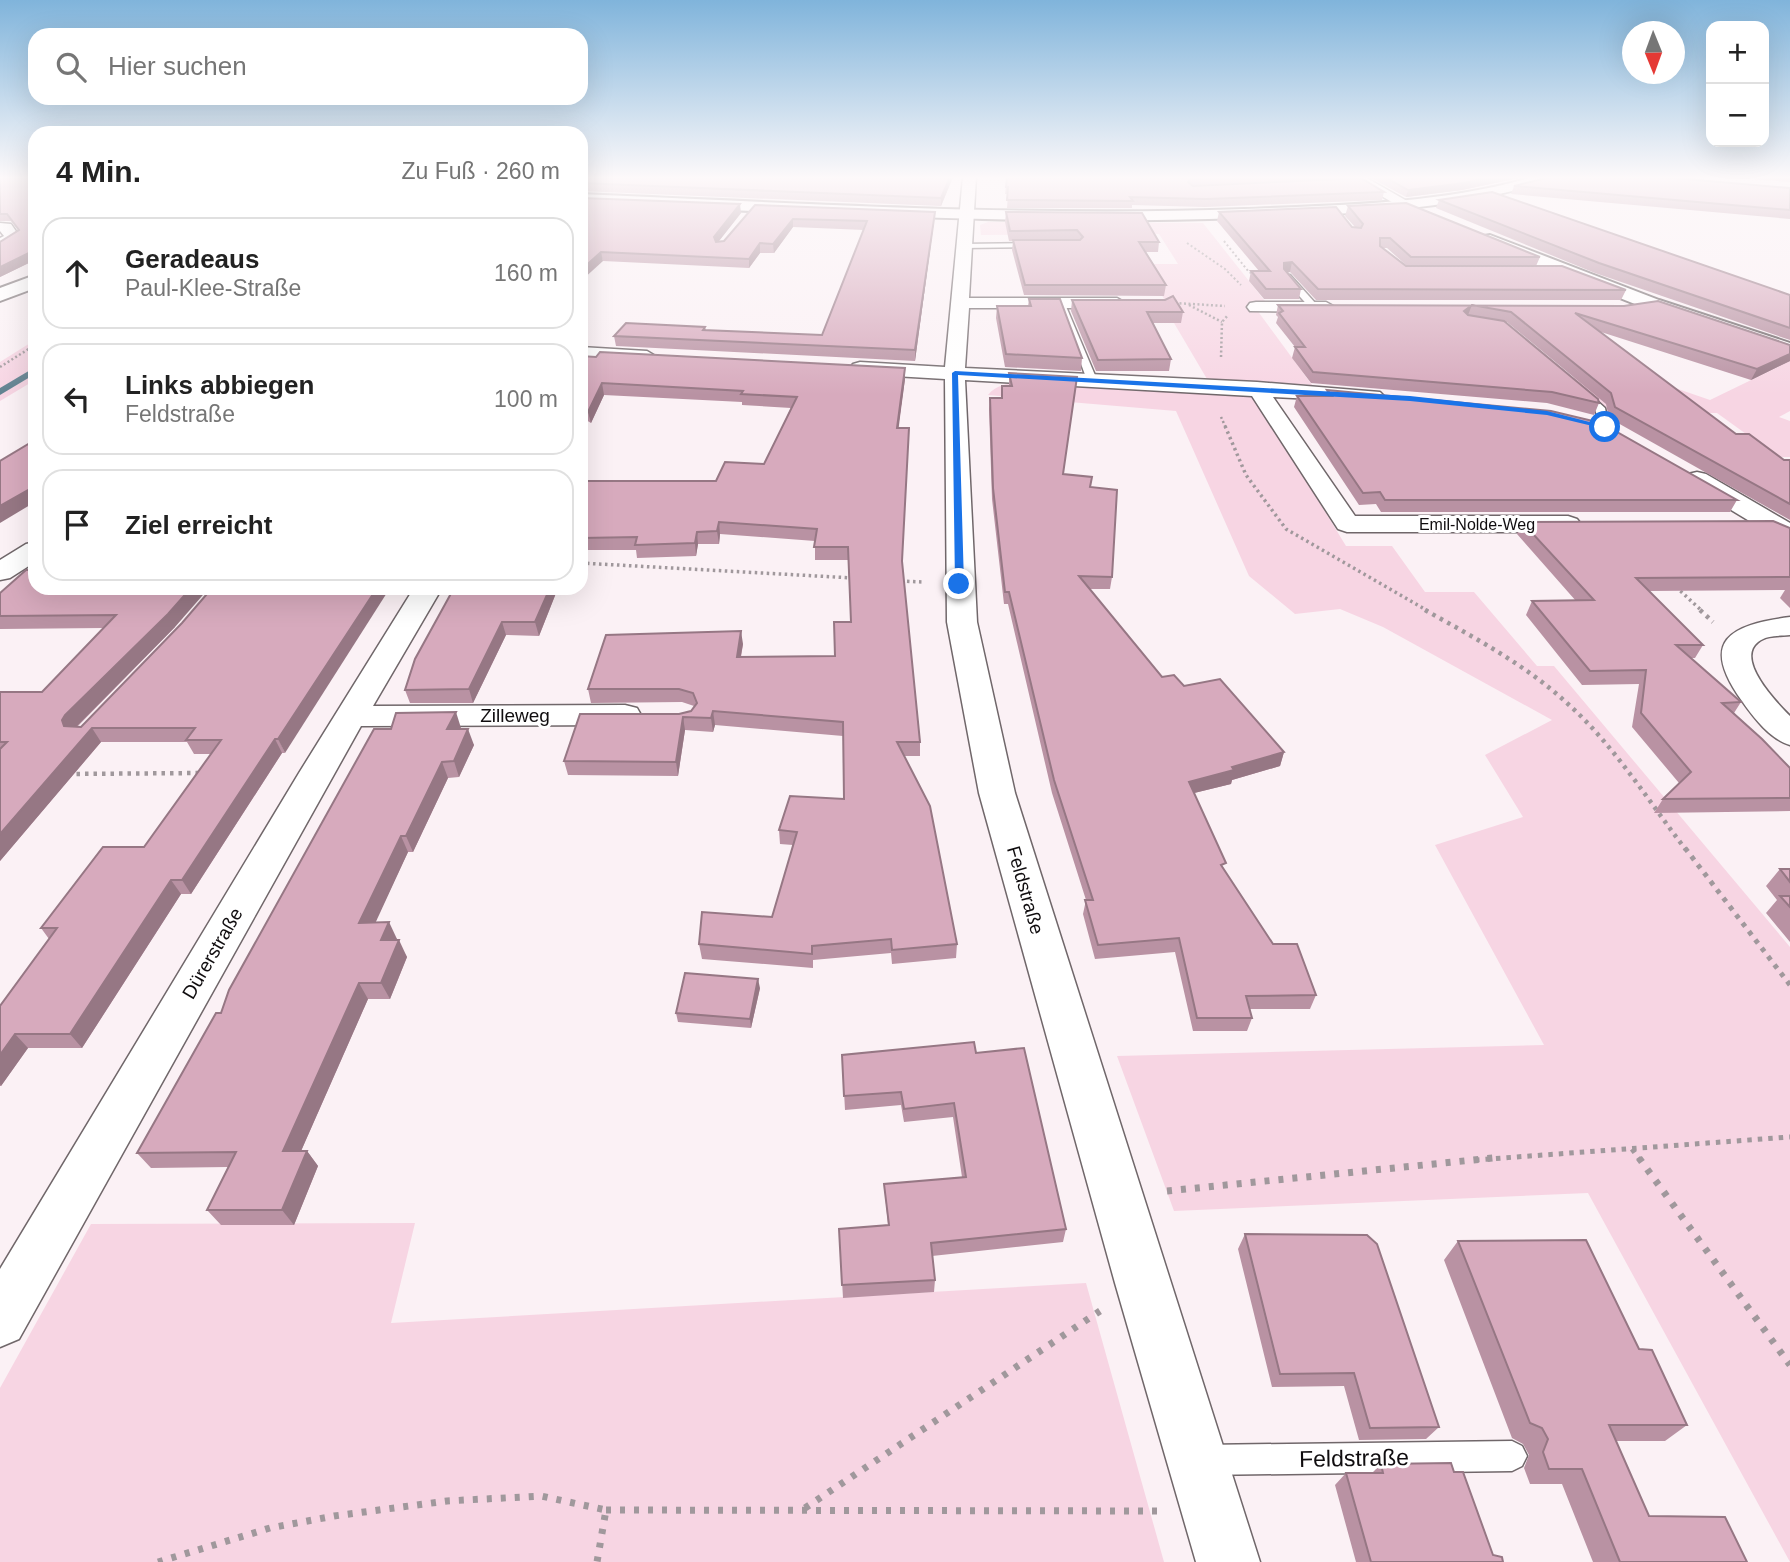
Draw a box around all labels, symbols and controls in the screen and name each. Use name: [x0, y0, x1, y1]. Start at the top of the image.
north arrow: [1622, 21, 1685, 84]
map controls: [1706, 21, 1769, 147]
button: +: [1706, 21, 1769, 84]
search box: [28, 28, 588, 105]
icon: search: [52, 48, 90, 86]
text: Hier suchen: [108, 51, 247, 81]
button: −: [1706, 84, 1769, 147]
text: 4 Min.: [56, 155, 141, 188]
text: Zu Fuß · 260 m: [402, 158, 560, 184]
text: Geradeaus: [125, 244, 259, 274]
icon: ahead: [58, 254, 96, 292]
text: 160 m: [494, 260, 558, 286]
text: Paul-Klee-Straße: [125, 275, 301, 301]
text: Links abbiegen: [125, 370, 314, 400]
icon: left: [58, 380, 96, 418]
text: 100 m: [494, 386, 558, 412]
text: Feldstraße: [125, 401, 235, 427]
route start: [1589, 411, 1620, 442]
icon: arrive: [58, 506, 96, 544]
text: Ziel erreicht: [125, 510, 272, 540]
street label: Emil-Nolde-Weg: [1419, 516, 1535, 533]
route end: [943, 568, 974, 599]
street label: Zilleweg: [480, 705, 550, 726]
street label: Feldstraße: [1003, 844, 1048, 937]
street label: Dürerstraße: [178, 904, 247, 1002]
street label: Feldstraße: [1299, 1444, 1409, 1472]

